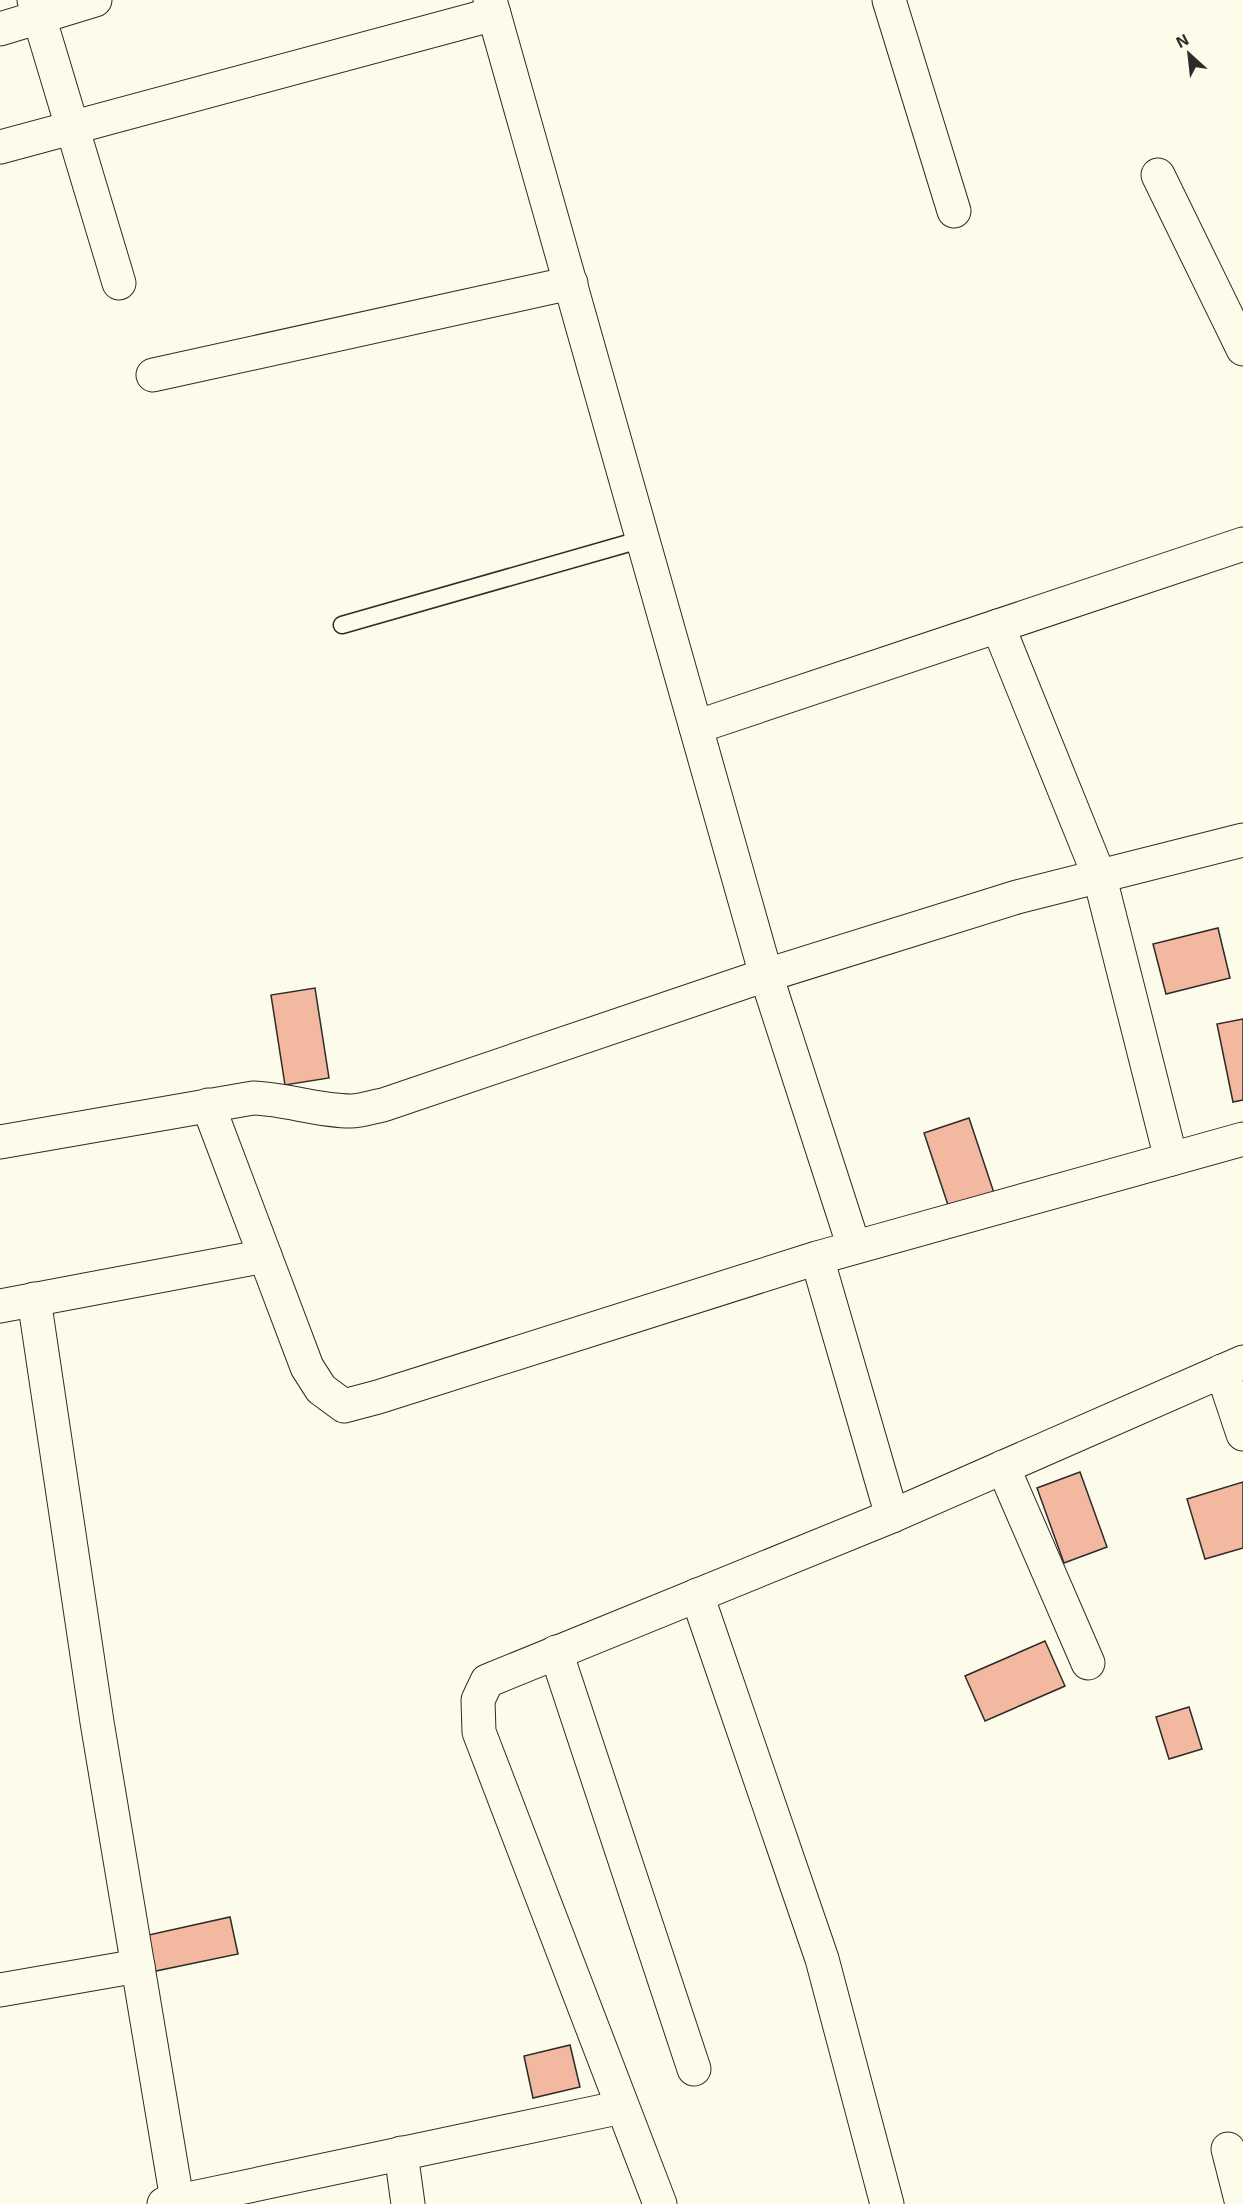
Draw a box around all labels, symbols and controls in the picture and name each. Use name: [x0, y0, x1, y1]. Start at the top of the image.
north arrow: [1159, 24, 1219, 84]
text: N: [1172, 29, 1191, 51]

